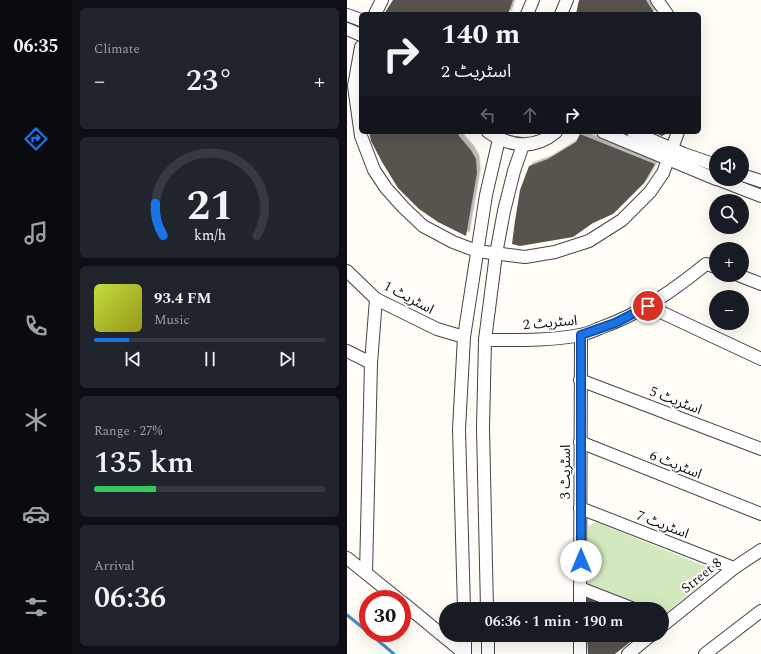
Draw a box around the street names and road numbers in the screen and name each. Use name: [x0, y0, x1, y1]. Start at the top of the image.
street label: اسٹریٹ 1: [380, 275, 438, 320]
street label: اسٹریٹ 2: [522, 310, 578, 335]
street label: اسٹریٹ 5: [647, 381, 705, 420]
street label: اسٹریٹ 6: [647, 444, 705, 484]
street label: اسٹریٹ 3: [555, 445, 576, 499]
street label: اسٹریٹ 7: [634, 505, 692, 544]
street label: Street 8: [676, 552, 726, 598]

